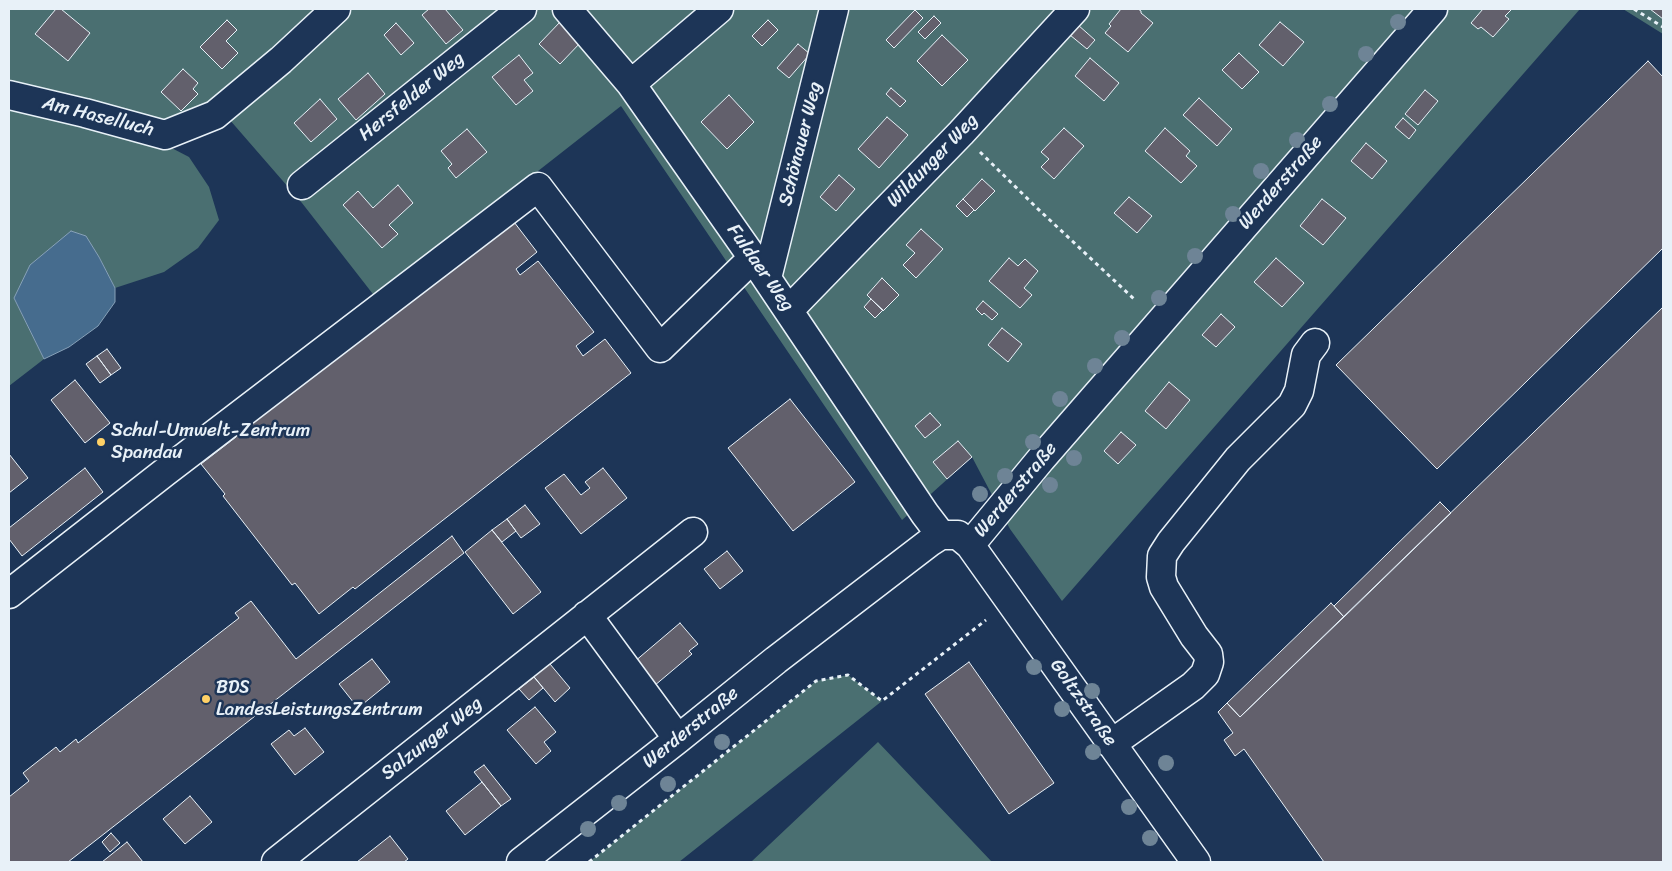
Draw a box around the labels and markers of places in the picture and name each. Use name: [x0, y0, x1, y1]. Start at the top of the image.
place label: Schul-Umwelt-Zentrum Spandau: [111, 420, 310, 464]
marker: Schul-Umwelt-Zentrum Spandau: [95, 436, 107, 448]
place label: BDS LandesLeistungsZentrum: [216, 677, 423, 721]
marker: BDS LandesLeistungsZentrum: [200, 693, 212, 705]

